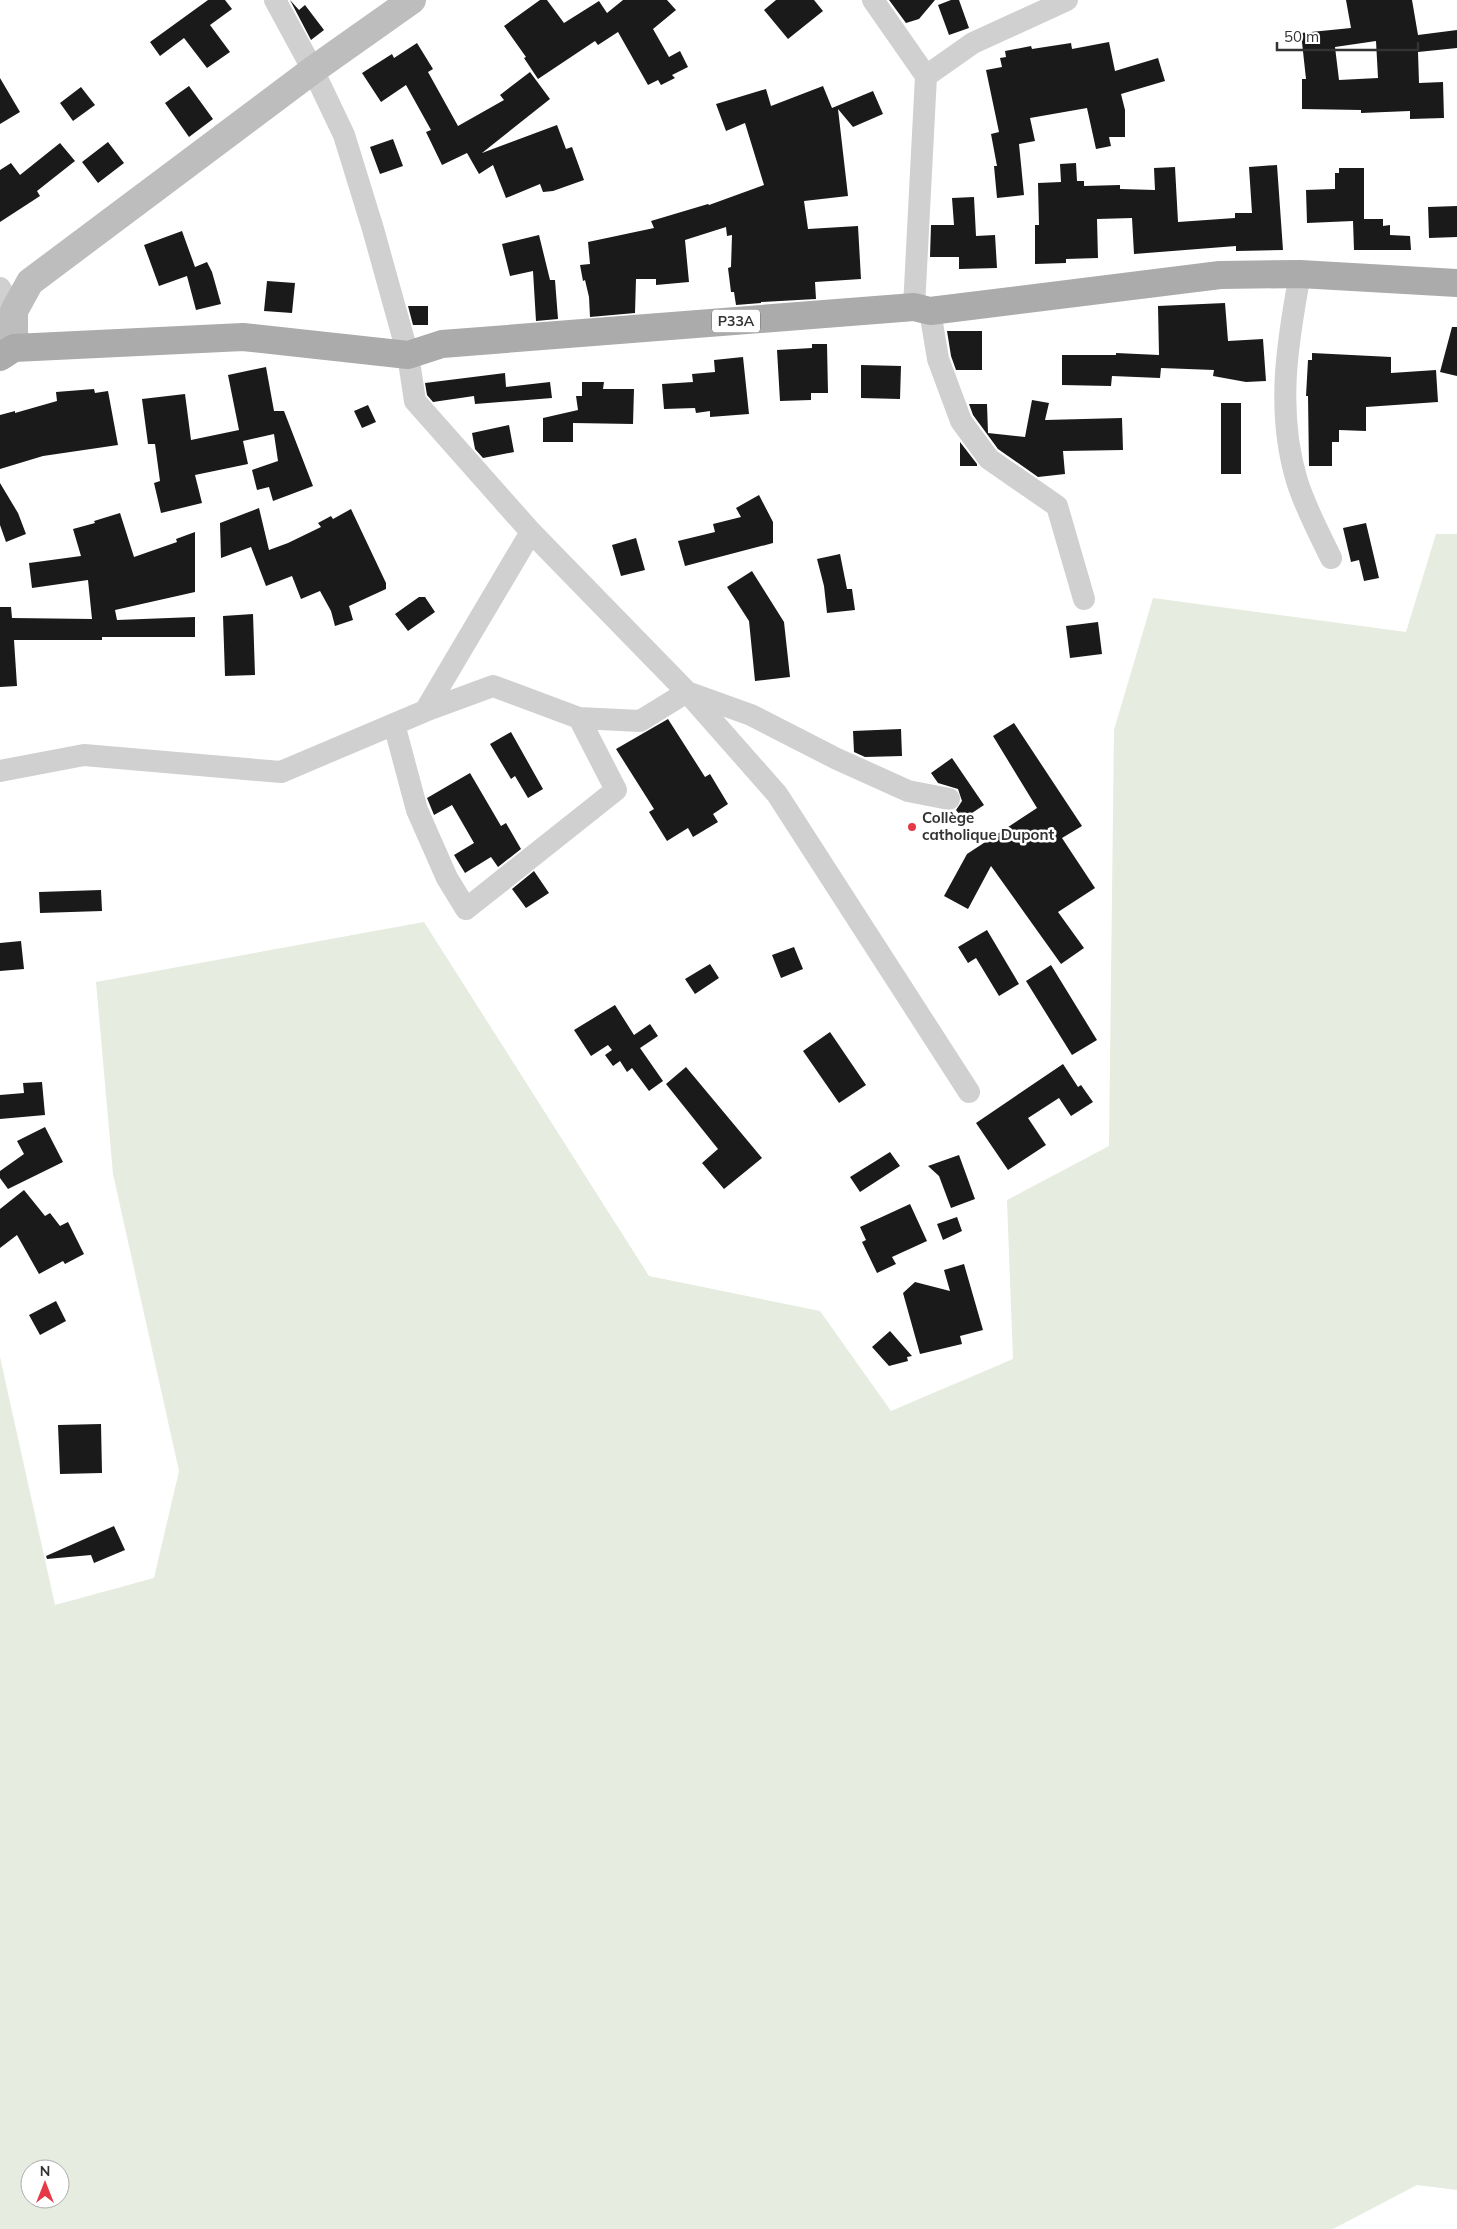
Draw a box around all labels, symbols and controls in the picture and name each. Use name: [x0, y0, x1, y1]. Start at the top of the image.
scale bar: [1277, 20, 1418, 52]
text: 50 m: [1284, 27, 1319, 46]
road number: P33A: [712, 310, 760, 332]
place label: Collège catholique Dupont: [922, 808, 1054, 844]
marker: Collège catholique Dupont: [906, 821, 918, 833]
north arrow: [20, 2159, 70, 2209]
text: N: [40, 2162, 50, 2180]

